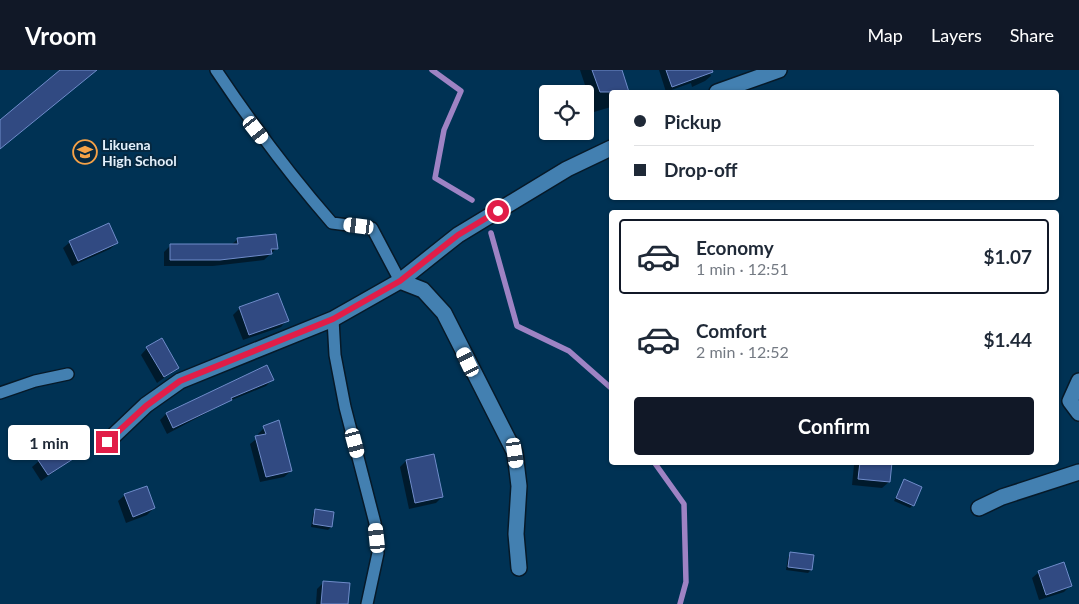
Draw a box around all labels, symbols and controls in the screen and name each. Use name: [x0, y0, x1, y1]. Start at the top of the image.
text: Vroom: [25, 21, 97, 50]
text: Map: [867, 24, 903, 46]
text: Layers: [931, 24, 982, 46]
text: Share: [1010, 24, 1054, 46]
map controls: [539, 85, 594, 140]
button: locate: [539, 85, 594, 140]
text: Pickup: [664, 110, 721, 133]
car: [240, 114, 271, 146]
place label: Likuena High School: [102, 136, 177, 169]
school or university icon: Likuena High School: [72, 139, 98, 165]
text: Drop-off: [664, 158, 738, 181]
route start: [487, 200, 509, 222]
car: [343, 217, 374, 235]
icon: car: [636, 234, 681, 279]
text: Economy: [696, 236, 774, 259]
text: $1.07: [983, 245, 1032, 268]
text: 1 min · 12:51: [696, 259, 789, 278]
icon: car: [636, 317, 681, 362]
text: Comfort: [696, 319, 767, 342]
text: $1.44: [983, 328, 1032, 351]
text: 2 min · 12:52: [696, 342, 789, 361]
car: [454, 345, 481, 379]
button: Confirm: [634, 397, 1034, 455]
callout: 1 min: [7, 424, 90, 460]
car: [343, 427, 366, 459]
route end: [96, 431, 118, 453]
text: 1 min: [29, 433, 69, 452]
car: [505, 437, 524, 469]
car: [367, 522, 386, 554]

